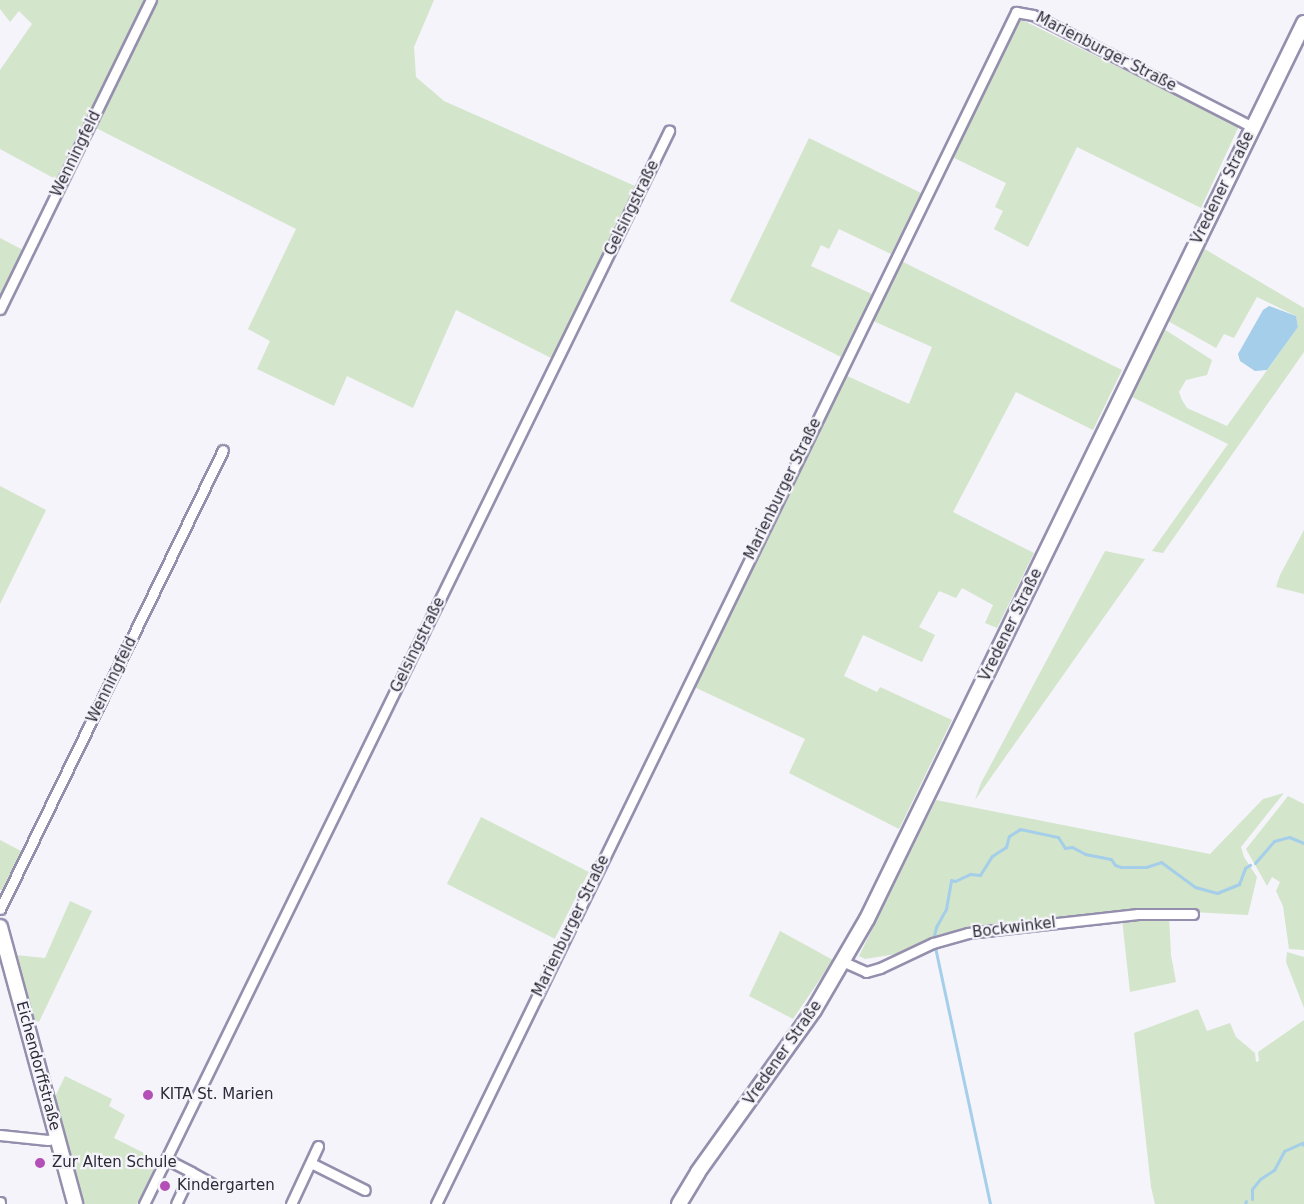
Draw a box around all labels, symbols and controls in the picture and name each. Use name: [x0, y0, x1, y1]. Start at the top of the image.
street label: Marienburger Straße: [1033, 9, 1179, 95]
street label: Wenningfeld: [47, 108, 105, 200]
street label: Vredener Straße: [1188, 129, 1258, 247]
street label: Gelsingstraße: [601, 157, 663, 259]
street label: Marienburger Straße: [741, 415, 825, 563]
street label: Vredener Straße: [976, 566, 1046, 684]
street label: Gelsingstraße: [387, 594, 449, 696]
street label: Wenningfeld: [83, 634, 141, 726]
street label: Marienburger Straße: [529, 852, 613, 1000]
street label: Bockwinkel: [971, 914, 1057, 942]
street label: Vredener Straße: [740, 997, 826, 1109]
street label: Eichendorffstraße: [12, 999, 64, 1133]
place label: KITA St. Marien: [160, 1086, 273, 1104]
marker: KITA St. Marien: [141, 1088, 155, 1102]
place label: Zur Alten Schule: [52, 1154, 177, 1172]
marker: Zur Alten Schule: [33, 1156, 47, 1170]
place label: Kindergarten: [177, 1177, 275, 1195]
marker: Kindergarten: [158, 1179, 172, 1193]

